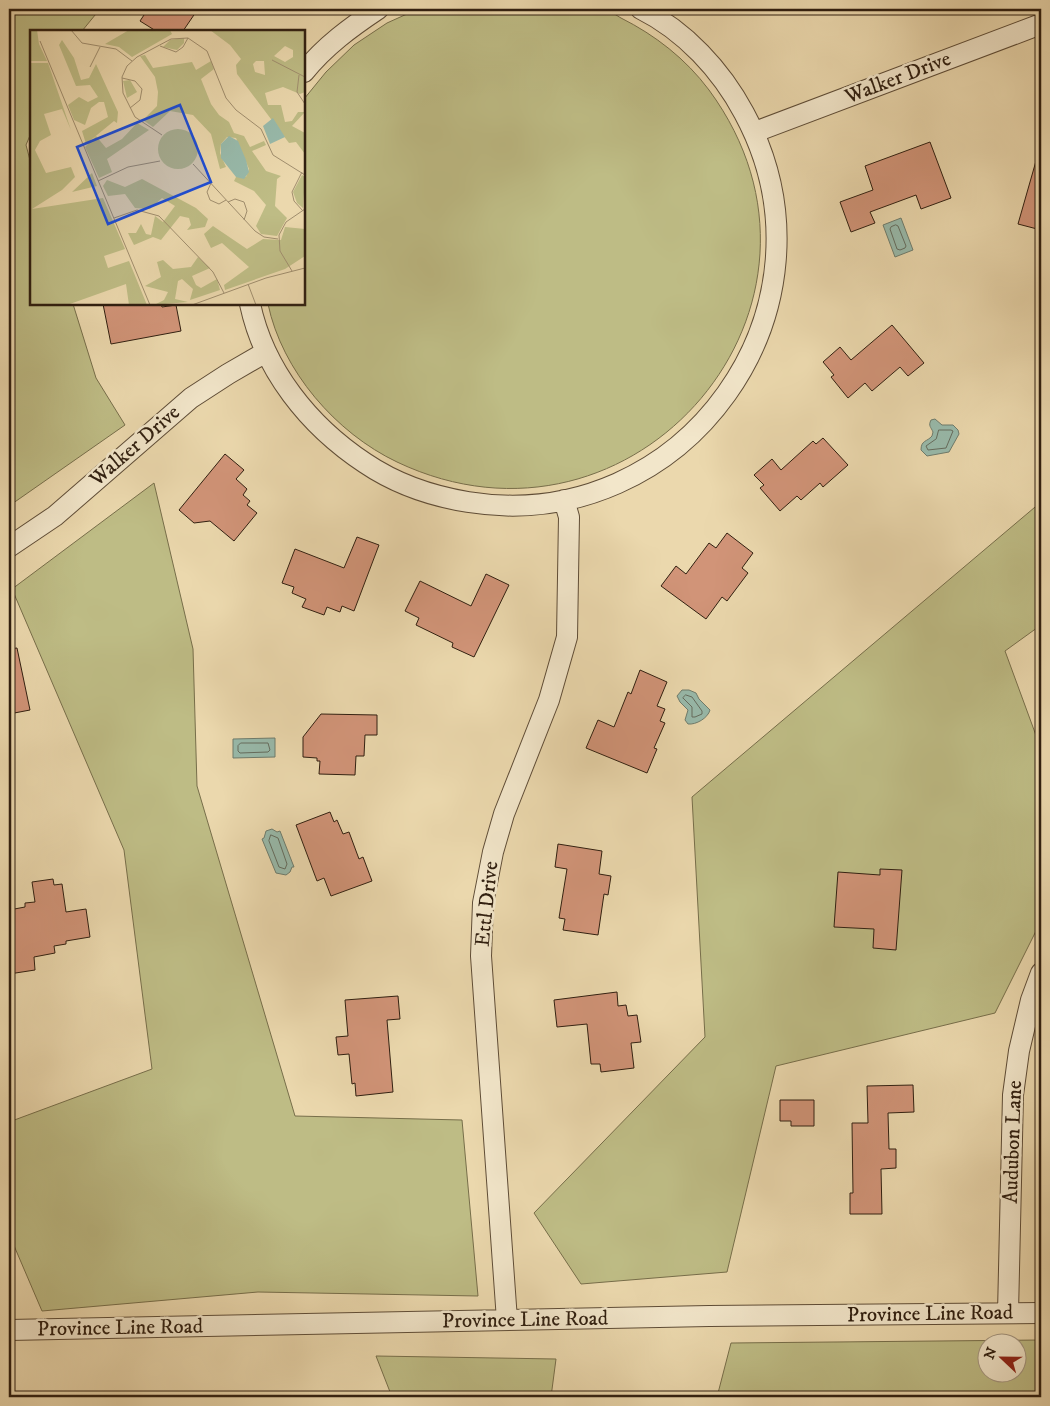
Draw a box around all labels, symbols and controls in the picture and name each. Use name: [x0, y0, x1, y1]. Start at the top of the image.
inset map: [30, 30, 305, 305]
street label: Walker Drive: [840, 46, 955, 110]
street label: Walker Drive: [84, 400, 186, 493]
street label: Ettl Drive: [470, 860, 504, 948]
street label: Audubon Lane: [998, 1080, 1028, 1204]
street label: Province Line Road: [847, 1300, 1014, 1328]
street label: Province Line Road: [442, 1306, 609, 1334]
street label: Province Line Road: [37, 1314, 204, 1342]
north arrow: [978, 1334, 1028, 1384]
text: N: [980, 1344, 1002, 1362]

